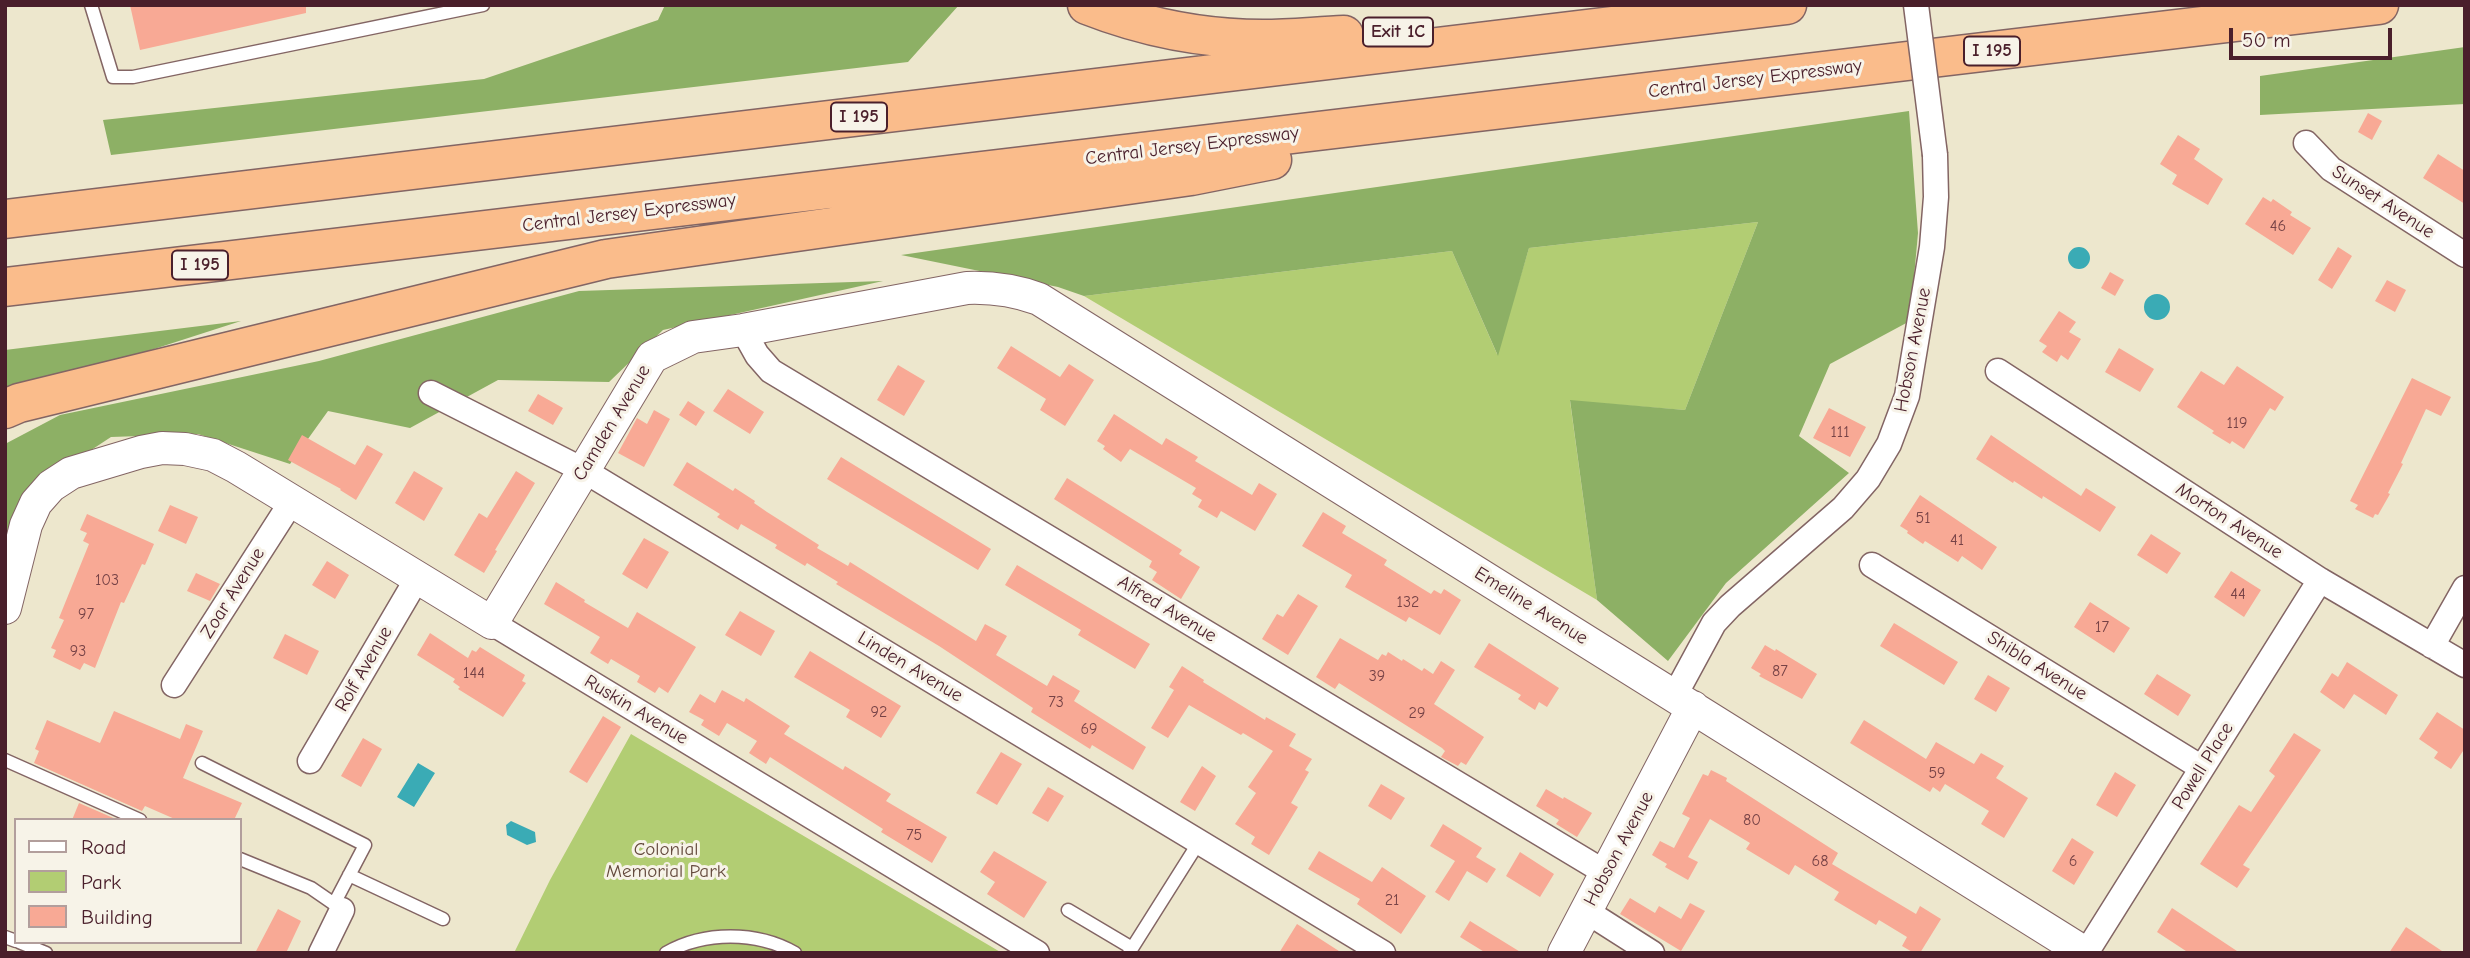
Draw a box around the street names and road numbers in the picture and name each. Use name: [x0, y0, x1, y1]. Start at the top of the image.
road number: Exit 1C: [1363, 17, 1433, 46]
road number: I 195: [1964, 36, 2020, 66]
street label: Central Jersey Expressway: [1647, 55, 1863, 103]
road number: I 195: [831, 103, 887, 132]
street label: Central Jersey Expressway: [1084, 122, 1300, 170]
street label: Sunset Avenue: [2327, 160, 2439, 244]
street label: Central Jersey Expressway: [521, 189, 737, 237]
road number: I 195: [172, 250, 228, 279]
street label: Hobson Avenue: [1890, 286, 1936, 414]
street label: Camden Avenue: [568, 361, 656, 485]
street label: Morton Avenue: [2171, 478, 2287, 564]
street label: Zoar Avenue: [196, 543, 270, 643]
street label: Emeline Avenue: [1470, 562, 1592, 650]
street label: Alfred Avenue: [1113, 571, 1221, 647]
street label: Rolf Avenue: [330, 622, 398, 716]
street label: Shibla Avenue: [1983, 626, 2091, 706]
street label: Linden Avenue: [853, 627, 967, 707]
street label: Ruskin Avenue: [580, 670, 692, 750]
street label: Powell Place: [2167, 718, 2239, 814]
street label: Hobson Avenue: [1579, 788, 1659, 910]

